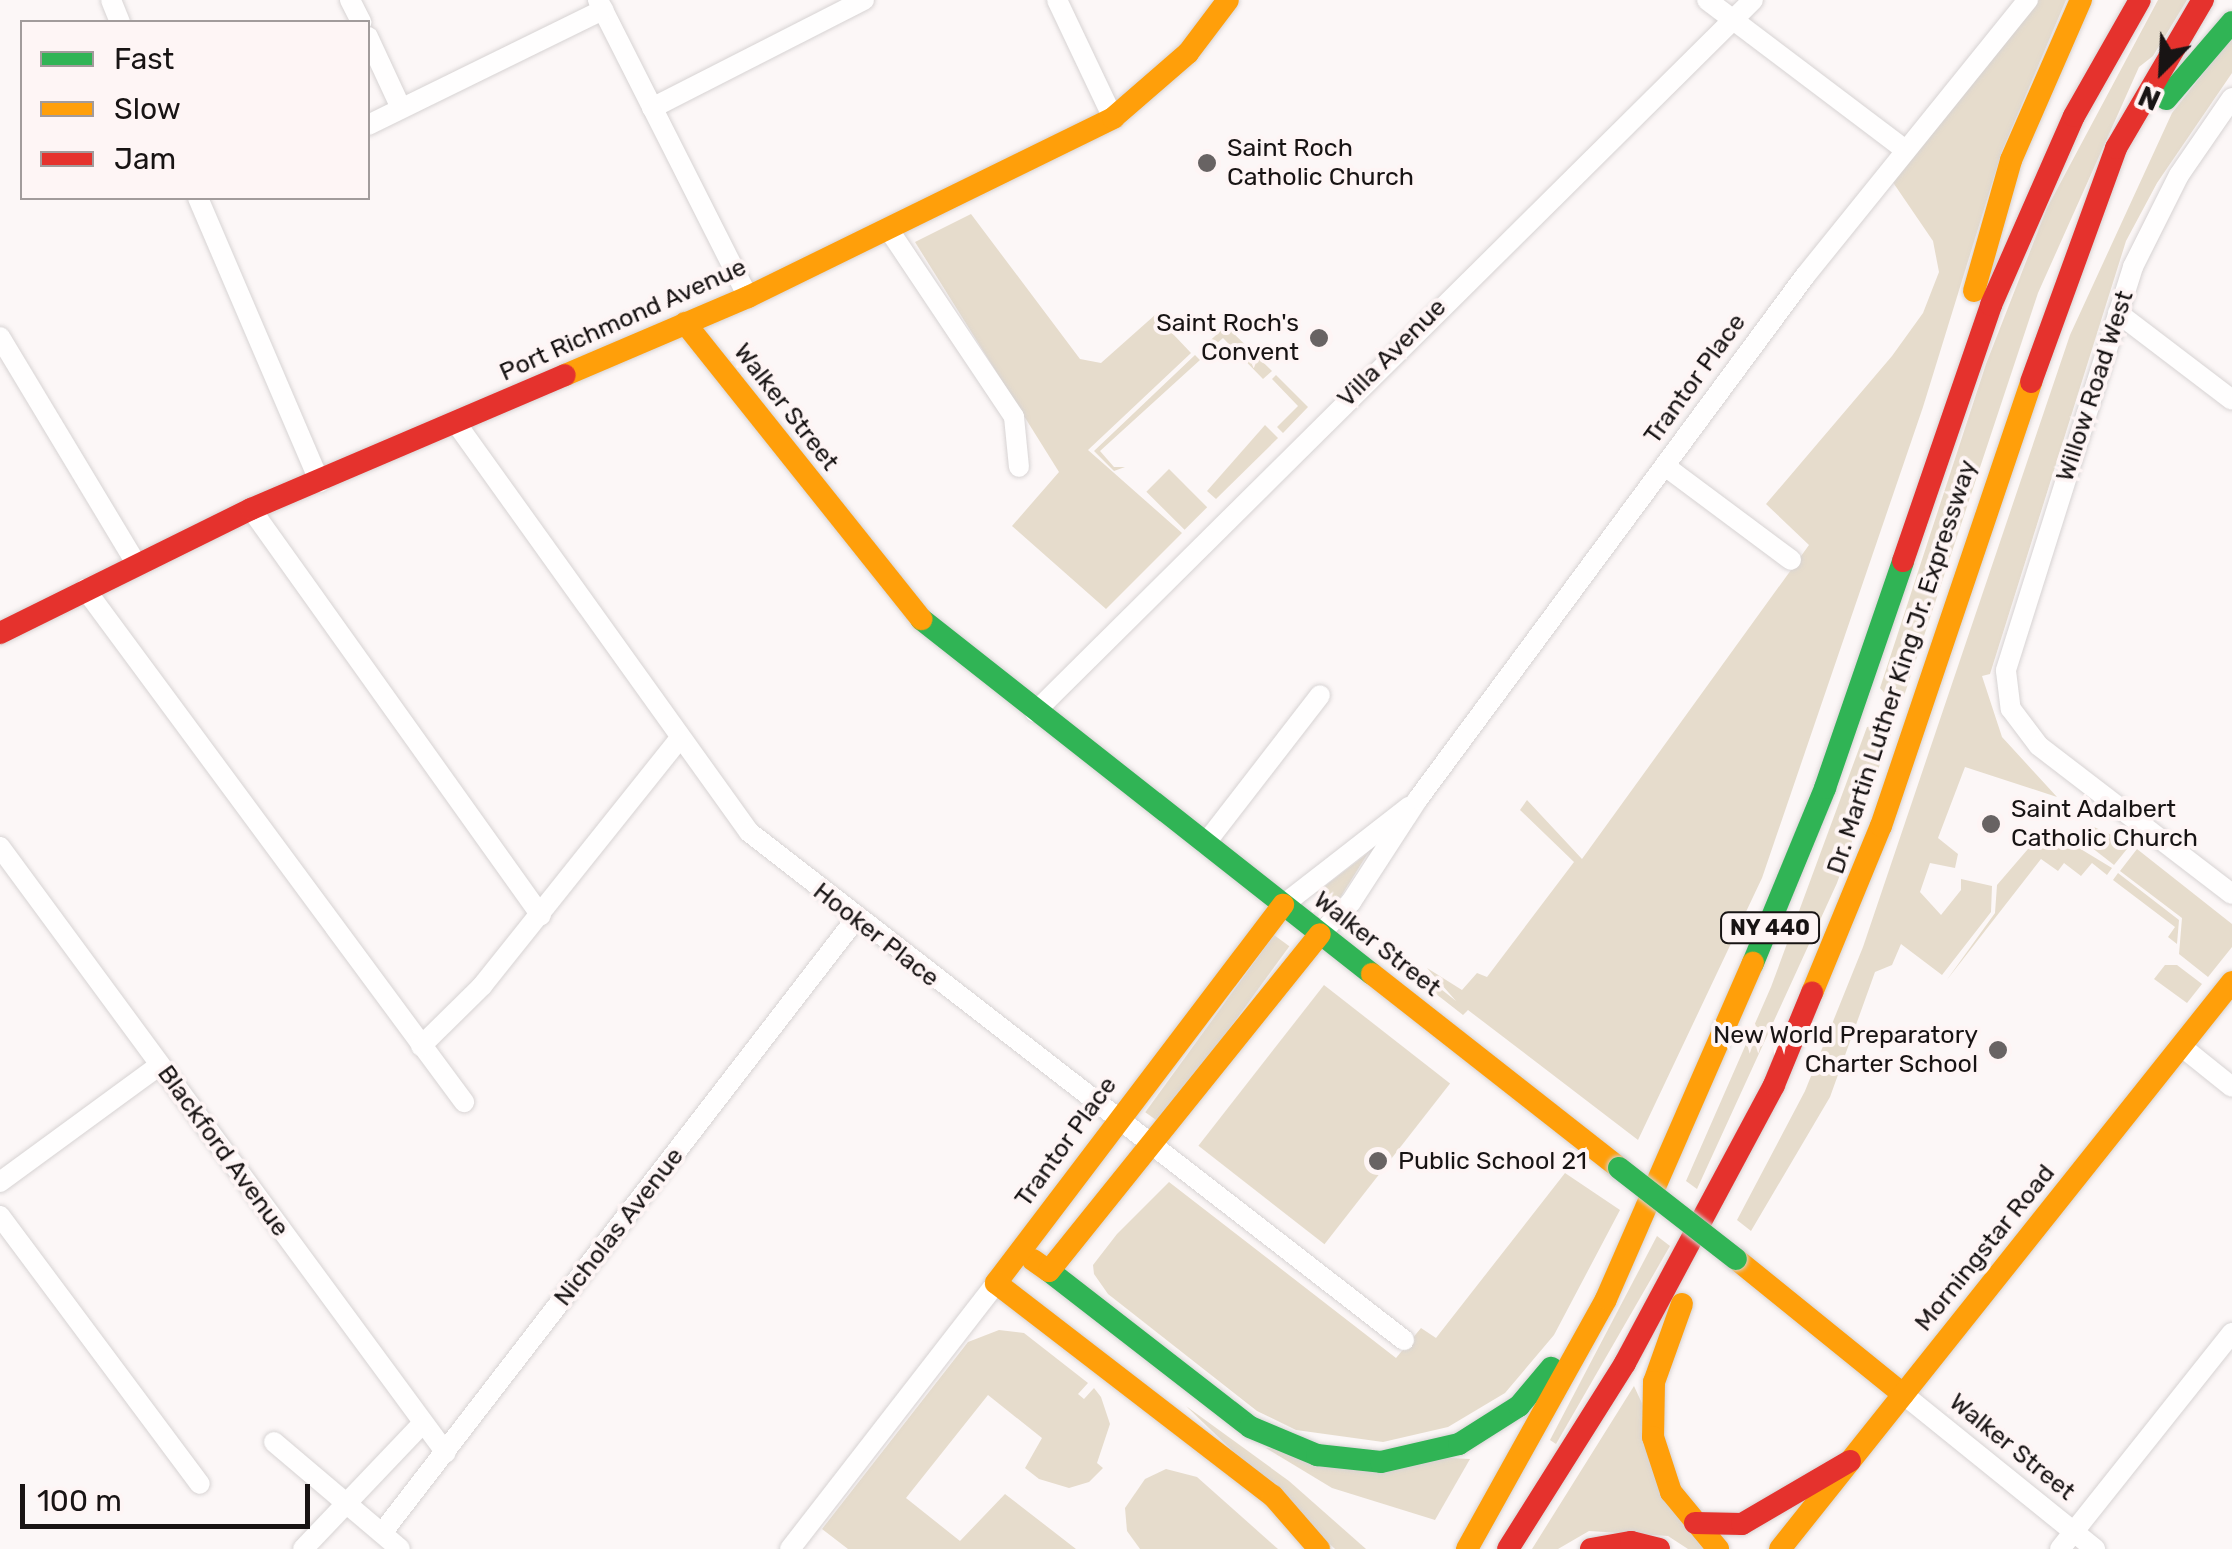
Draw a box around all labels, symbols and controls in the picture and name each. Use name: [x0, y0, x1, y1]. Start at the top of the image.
legend: [20, 20, 370, 200]
north arrow: [2112, 20, 2212, 120]
text: Fast: [114, 41, 174, 77]
text: N: [2134, 79, 2166, 117]
text: Slow: [114, 91, 181, 127]
place label: Saint Roch Catholic Church: [1227, 134, 1414, 193]
text: Jam: [114, 141, 176, 177]
marker: Saint Roch Catholic Church: [1196, 152, 1218, 174]
street label: Port Richmond Avenue: [495, 252, 751, 388]
street label: Willow Road West: [2050, 286, 2140, 486]
street label: Villa Avenue: [1331, 292, 1453, 414]
street label: Trantor Place: [1638, 308, 1752, 450]
place label: Saint Roch's Convent: [1156, 309, 1299, 368]
marker: Saint Roch's Convent: [1308, 327, 1330, 349]
street label: Walker Street: [727, 337, 845, 477]
street label: Dr. Martin Luther King Jr. Expressway: [1821, 456, 1983, 878]
place label: Saint Adalbert Catholic Church: [2011, 795, 2198, 854]
marker: Saint Adalbert Catholic Church: [1980, 813, 2002, 835]
street label: Hooker Place: [807, 876, 945, 994]
street label: Walker Street: [1307, 885, 1447, 1003]
road number: NY 440: [1718, 911, 1822, 945]
place label: New World Preparatory Charter School: [1712, 1021, 1978, 1080]
marker: New World Preparatory Charter School: [1987, 1039, 2009, 1061]
street label: Blackford Avenue: [151, 1059, 295, 1243]
street label: Trantor Place: [1009, 1071, 1123, 1213]
street label: Nicholas Avenue: [548, 1142, 690, 1312]
place label: Public School 21: [1398, 1146, 1587, 1176]
marker: Public School 21: [1367, 1150, 1389, 1172]
street label: Morningstar Road: [1908, 1158, 2062, 1338]
street label: Walker Street: [1943, 1387, 2081, 1507]
scale bar: [25, 1464, 315, 1526]
text: 100 m: [37, 1483, 122, 1519]

